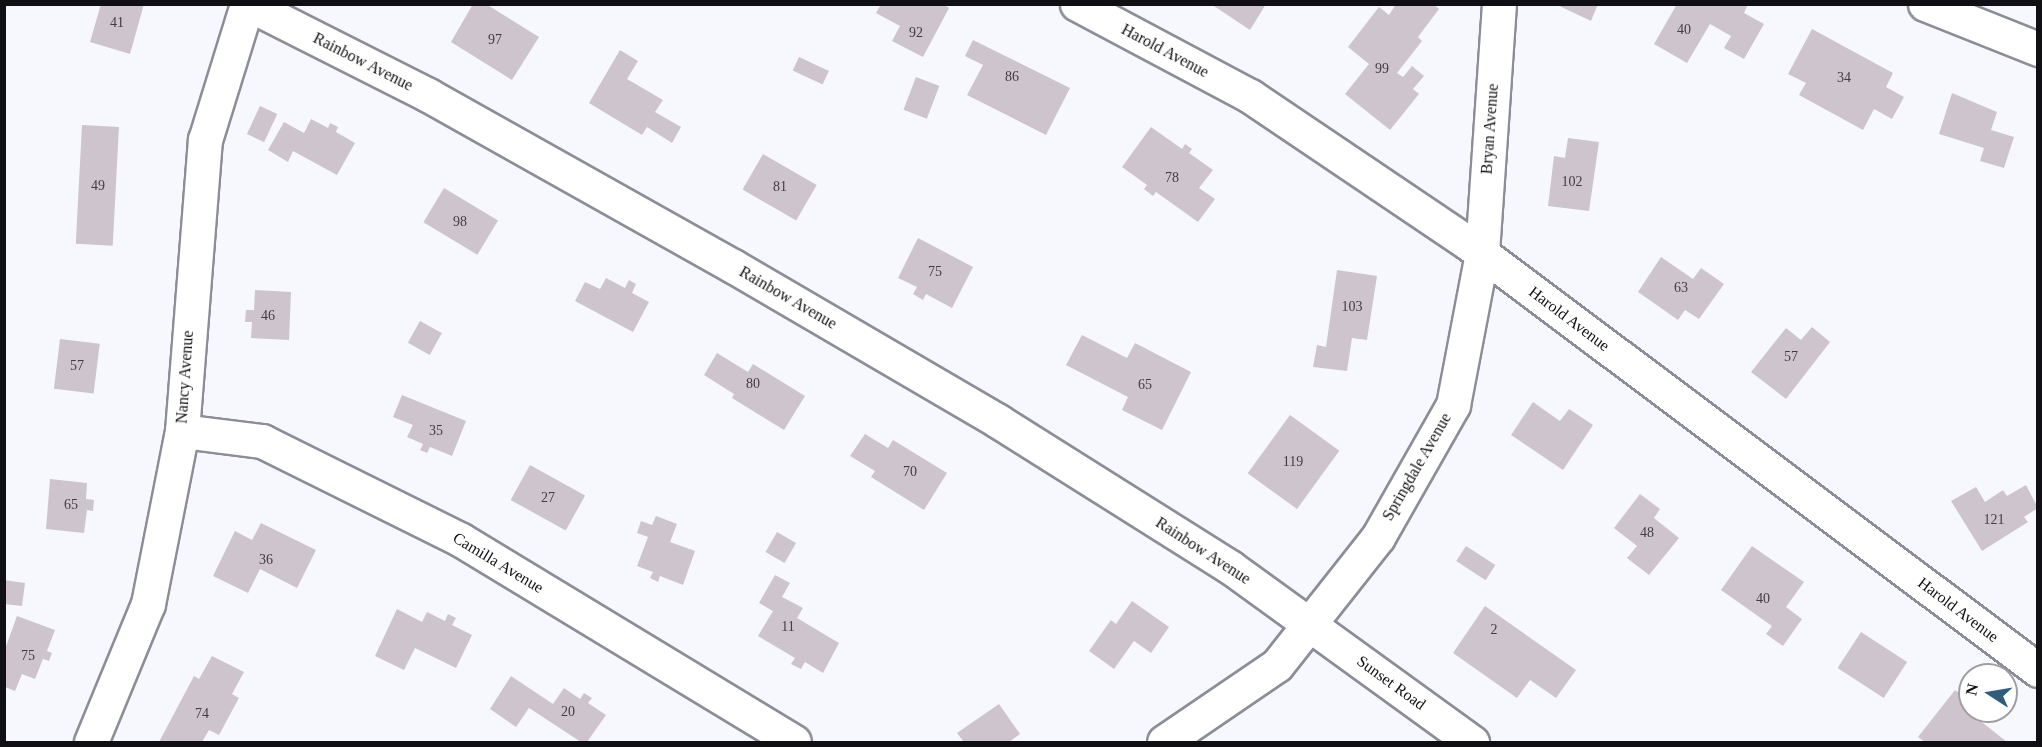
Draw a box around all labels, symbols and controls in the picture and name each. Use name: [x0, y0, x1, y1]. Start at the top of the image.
house number: 41: [110, 15, 124, 31]
street label: Harold Avenue: [1118, 20, 1212, 82]
house number: 40: [1677, 22, 1691, 38]
house number: 92: [909, 25, 923, 41]
street label: Rainbow Avenue: [309, 28, 417, 96]
house number: 97: [488, 32, 502, 48]
house number: 99: [1375, 61, 1389, 77]
house number: 86: [1005, 69, 1019, 85]
house number: 34: [1837, 70, 1851, 86]
street label: Bryan Avenue: [1477, 83, 1503, 175]
house number: 78: [1165, 170, 1179, 186]
house number: 102: [1562, 174, 1582, 190]
house number: 49: [91, 178, 105, 194]
house number: 81: [773, 179, 787, 195]
house number: 98: [453, 214, 467, 230]
street label: Rainbow Avenue: [735, 262, 841, 334]
house number: 75: [928, 264, 942, 280]
house number: 63: [1674, 280, 1688, 296]
street label: Harold Avenue: [1524, 282, 1614, 356]
house number: 103: [1342, 299, 1362, 315]
house number: 46: [261, 308, 275, 324]
street label: Nancy Avenue: [172, 329, 198, 425]
house number: 57: [1784, 349, 1798, 365]
house number: 57: [70, 358, 84, 374]
house number: 80: [746, 376, 760, 392]
house number: 65: [1138, 377, 1152, 393]
street label: Springdale Avenue: [1378, 409, 1456, 525]
house number: 35: [429, 423, 443, 439]
house number: 119: [1283, 454, 1303, 470]
house number: 70: [903, 464, 917, 480]
house number: 27: [541, 490, 555, 506]
house number: 65: [64, 497, 78, 513]
house number: 121: [1984, 512, 2004, 528]
street label: Rainbow Avenue: [1152, 513, 1254, 589]
house number: 48: [1640, 525, 1654, 541]
street label: Camilla Avenue: [449, 528, 547, 598]
house number: 36: [259, 552, 273, 568]
street label: Harold Avenue: [1913, 573, 2003, 647]
house number: 40: [1756, 591, 1770, 607]
house number: 11: [781, 619, 795, 635]
house number: 2: [1490, 622, 1498, 638]
house number: 75: [21, 648, 35, 664]
street label: Sunset Road: [1353, 652, 1429, 714]
north arrow: [1958, 663, 2018, 723]
text: N: [1962, 682, 1981, 697]
house number: 20: [561, 704, 575, 720]
house number: 74: [195, 706, 209, 722]

